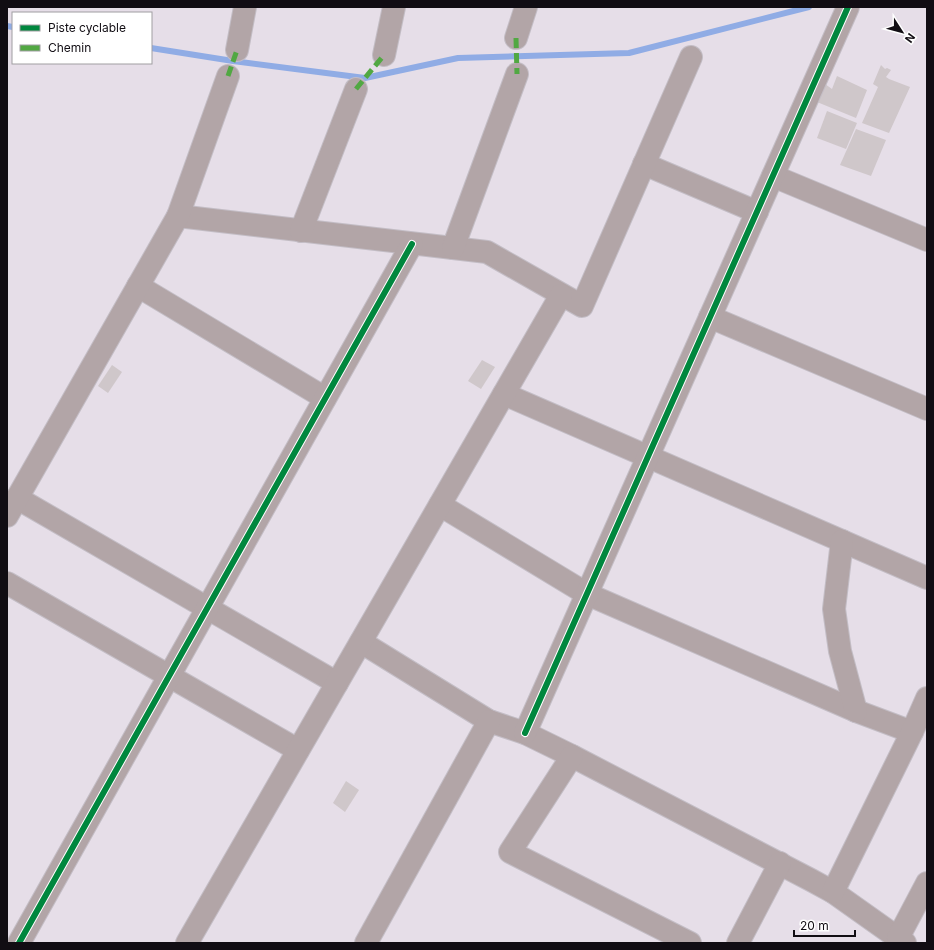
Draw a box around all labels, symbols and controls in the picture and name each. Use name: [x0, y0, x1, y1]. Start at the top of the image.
legend: [12, 12, 152, 64]
north arrow: [882, 12, 922, 52]
text: Piste cyclable: [48, 20, 126, 35]
text: N: [902, 30, 918, 45]
text: Chemin: [48, 40, 91, 55]
scale bar: [794, 912, 855, 938]
text: 20 m: [800, 918, 829, 933]

